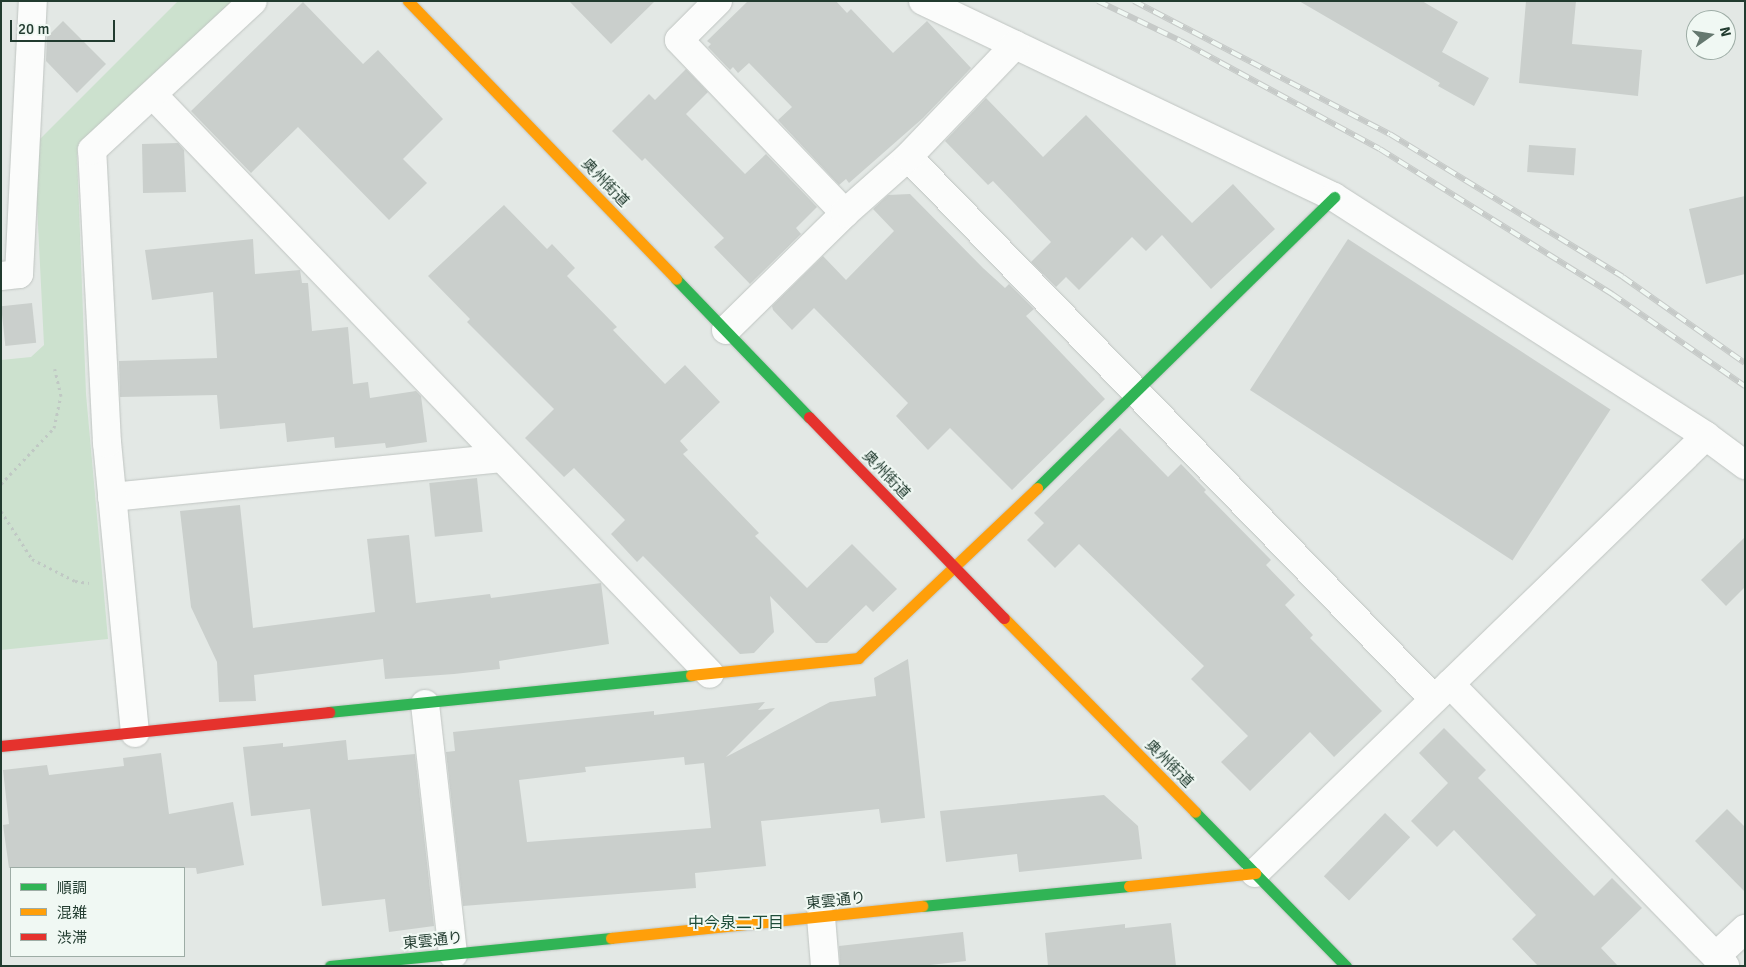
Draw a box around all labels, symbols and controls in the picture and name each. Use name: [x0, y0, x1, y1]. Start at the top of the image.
scale bar: [12, 10, 118, 42]
north arrow: [1686, 10, 1736, 60]
text: 20 m: [18, 20, 49, 38]
text: N: [1716, 25, 1735, 38]
street label: 奥州街道: [578, 155, 632, 211]
street label: 奥州街道: [859, 447, 913, 503]
street label: 奥州街道: [1141, 736, 1197, 792]
legend: [10, 867, 185, 957]
text: 順調: [57, 879, 87, 897]
street label: 東雲通り: [805, 889, 867, 913]
text: 混雑: [57, 904, 87, 922]
district label: 中今泉二丁目: [688, 913, 784, 933]
text: 渋滞: [57, 929, 87, 947]
street label: 東雲通り: [402, 929, 464, 953]

